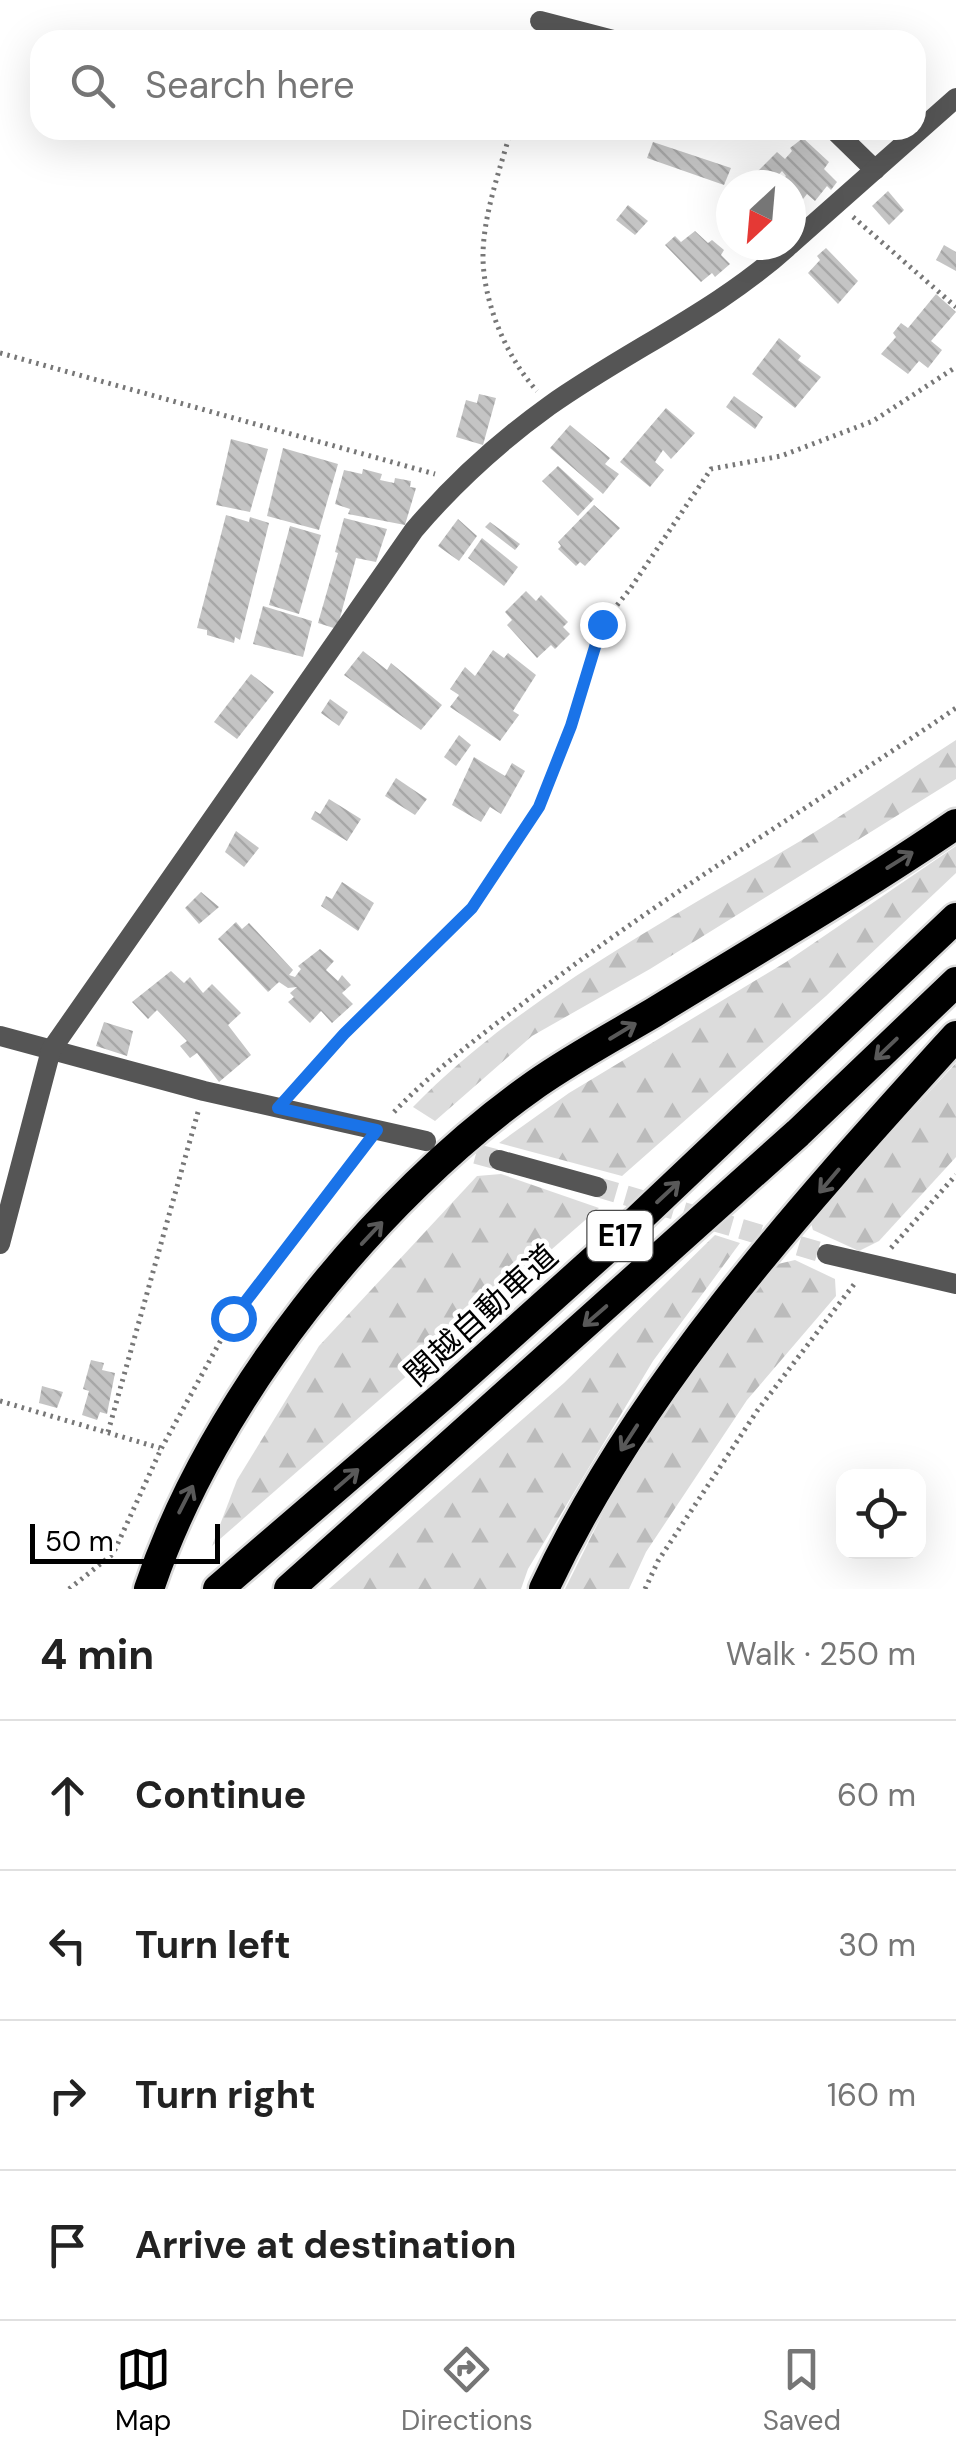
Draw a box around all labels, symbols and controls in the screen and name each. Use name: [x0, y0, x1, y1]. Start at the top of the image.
search box: [30, 30, 926, 140]
icon: search: [65, 58, 120, 113]
text: Search here: [145, 60, 355, 110]
north arrow: [716, 170, 806, 260]
route end: [580, 602, 626, 648]
one-way arrow: [885, 850, 914, 871]
one-way arrow: [608, 1020, 637, 1041]
one-way arrow: [874, 1037, 898, 1061]
one-way arrow: [818, 1168, 840, 1194]
one-way arrow: [654, 1181, 680, 1205]
road number: E17: [588, 1211, 652, 1261]
one-way arrow: [360, 1221, 383, 1246]
street label: 関越自動車道: [396, 1235, 566, 1395]
route start: [211, 1296, 257, 1342]
one-way arrow: [582, 1305, 608, 1327]
one-way arrow: [619, 1423, 640, 1451]
one-way arrow: [333, 1468, 359, 1490]
map controls: [836, 1469, 926, 1559]
button: locate: [836, 1469, 926, 1559]
one-way arrow: [177, 1484, 196, 1514]
scale bar: [30, 1519, 220, 1564]
text: 50 m: [45, 1523, 114, 1560]
text: 4 min: [40, 1627, 154, 1682]
text: Walk · 250 m: [726, 1633, 916, 1675]
icon: ahead: [40, 1768, 95, 1823]
text: Continue: [135, 1770, 306, 1820]
text: 60 m: [837, 1774, 916, 1816]
icon: left: [40, 1918, 95, 1973]
text: Turn left: [135, 1920, 291, 1970]
text: 30 m: [838, 1924, 916, 1966]
icon: right: [40, 2068, 95, 2123]
text: Turn right: [135, 2070, 316, 2120]
text: 160 m: [827, 2074, 916, 2116]
icon: arrive: [40, 2218, 95, 2273]
text: Arrive at destination: [135, 2220, 517, 2270]
tab: Map: [115, 2342, 171, 2439]
tab: Directions: [401, 2342, 533, 2439]
tab: Saved: [763, 2342, 841, 2439]

